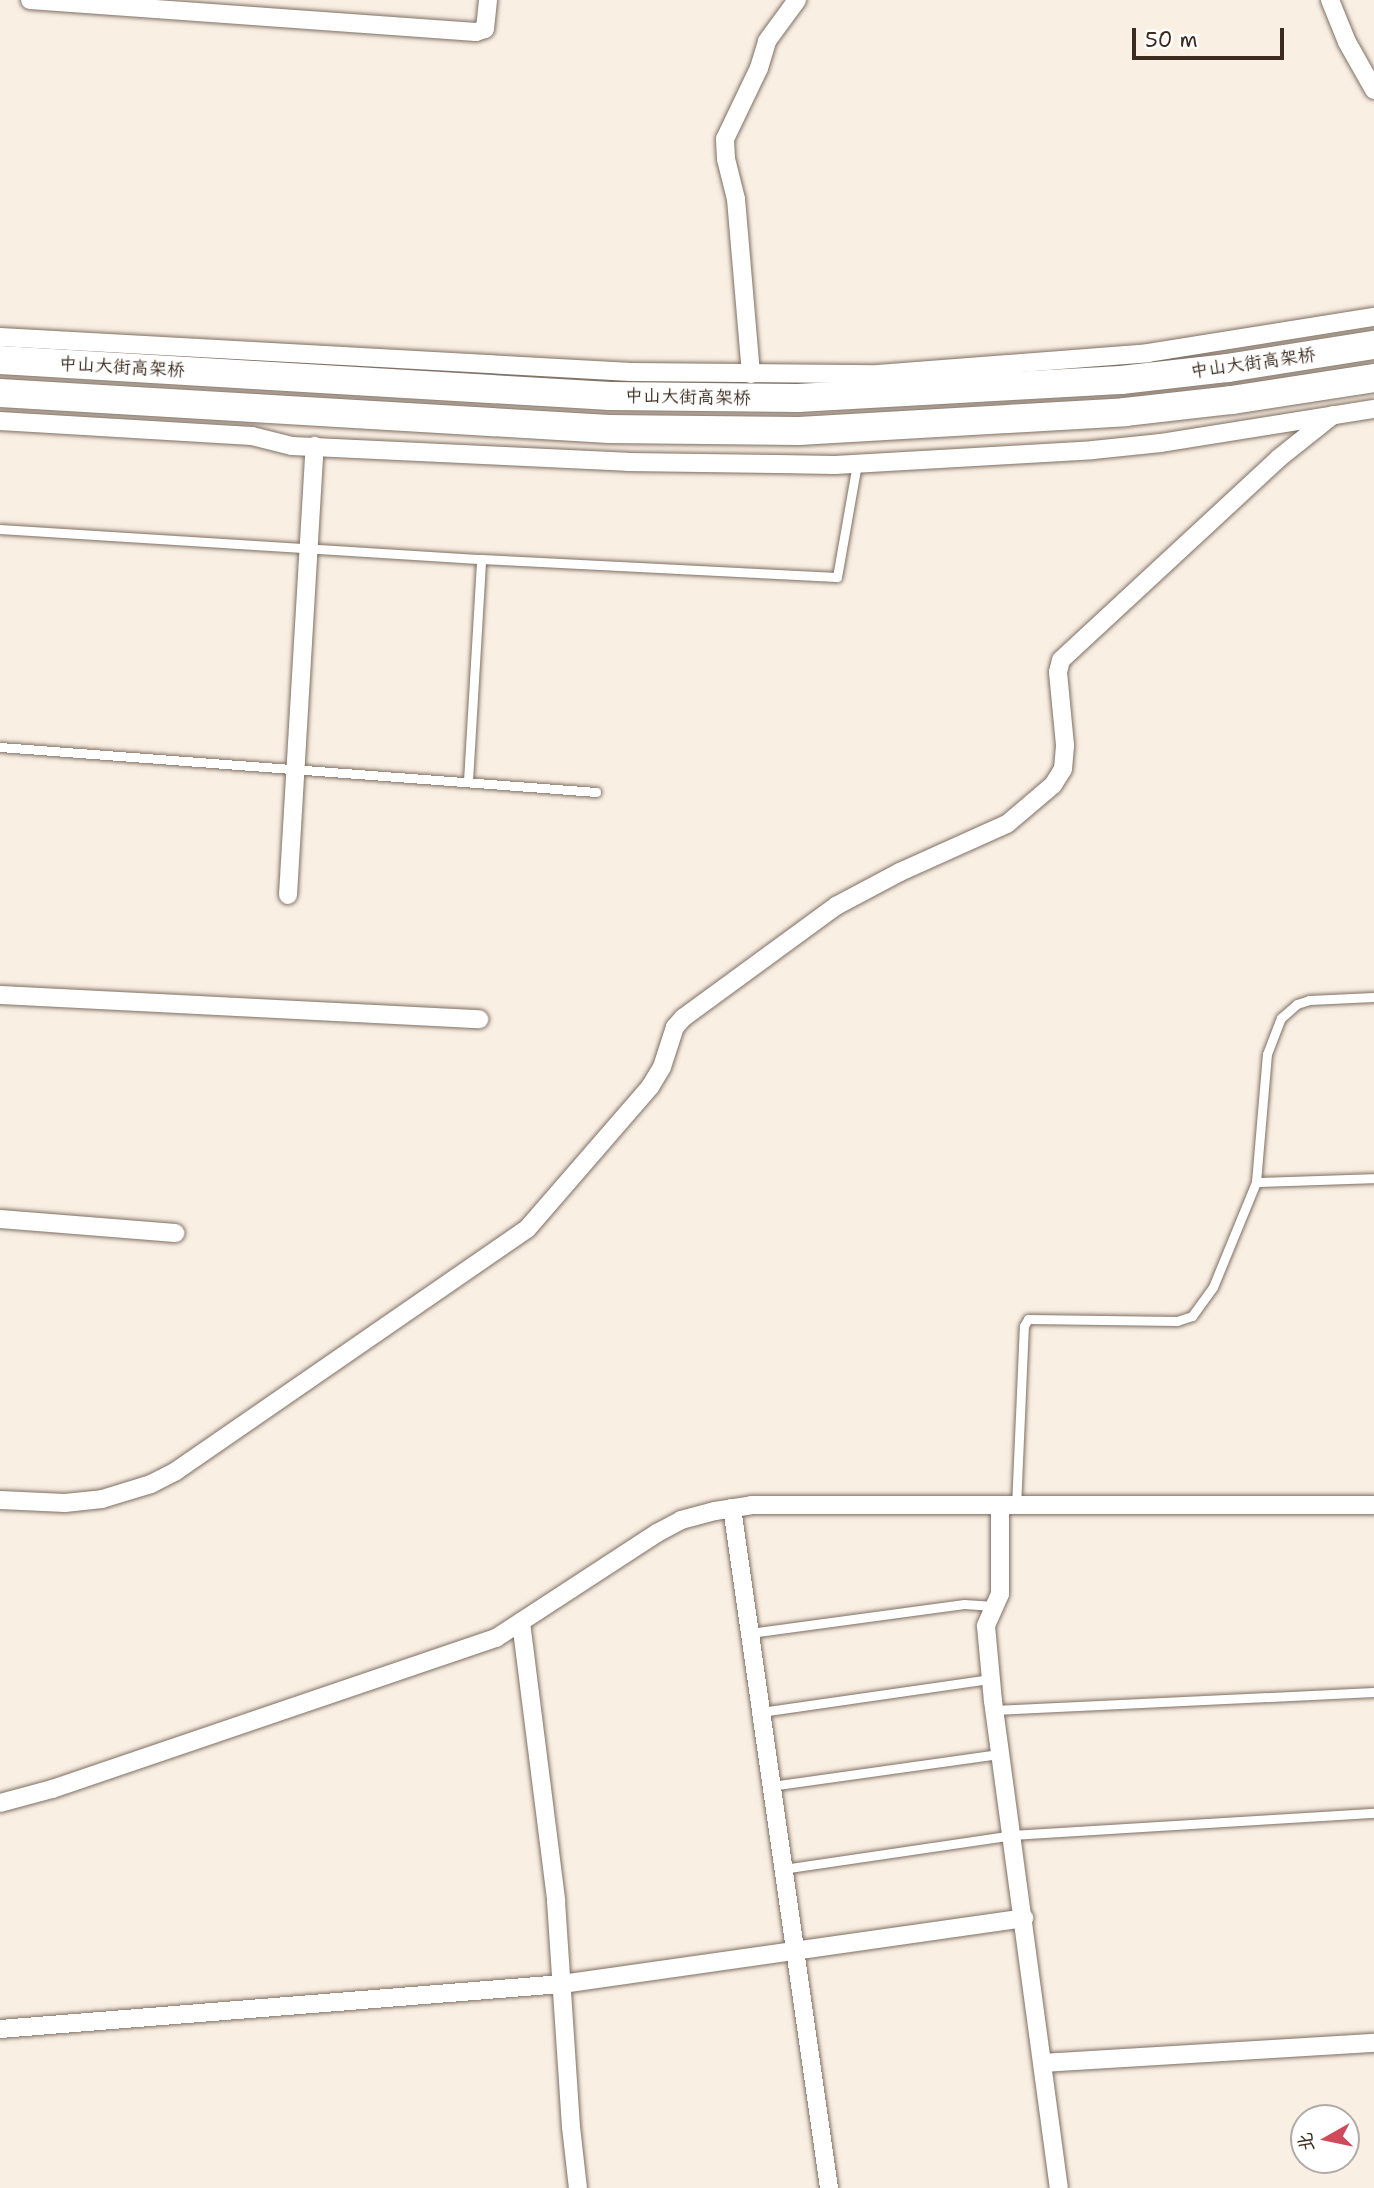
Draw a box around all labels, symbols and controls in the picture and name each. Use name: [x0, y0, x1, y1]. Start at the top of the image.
scale bar: [1136, 14, 1288, 58]
text: 50 m: [1145, 26, 1198, 54]
street label: 中山大街高架桥: [1189, 344, 1317, 382]
street label: 中山大街高架桥: [59, 353, 185, 381]
street label: 中山大街高架桥: [625, 385, 751, 409]
north arrow: [1290, 2104, 1360, 2174]
text: 北: [1292, 2131, 1320, 2153]

